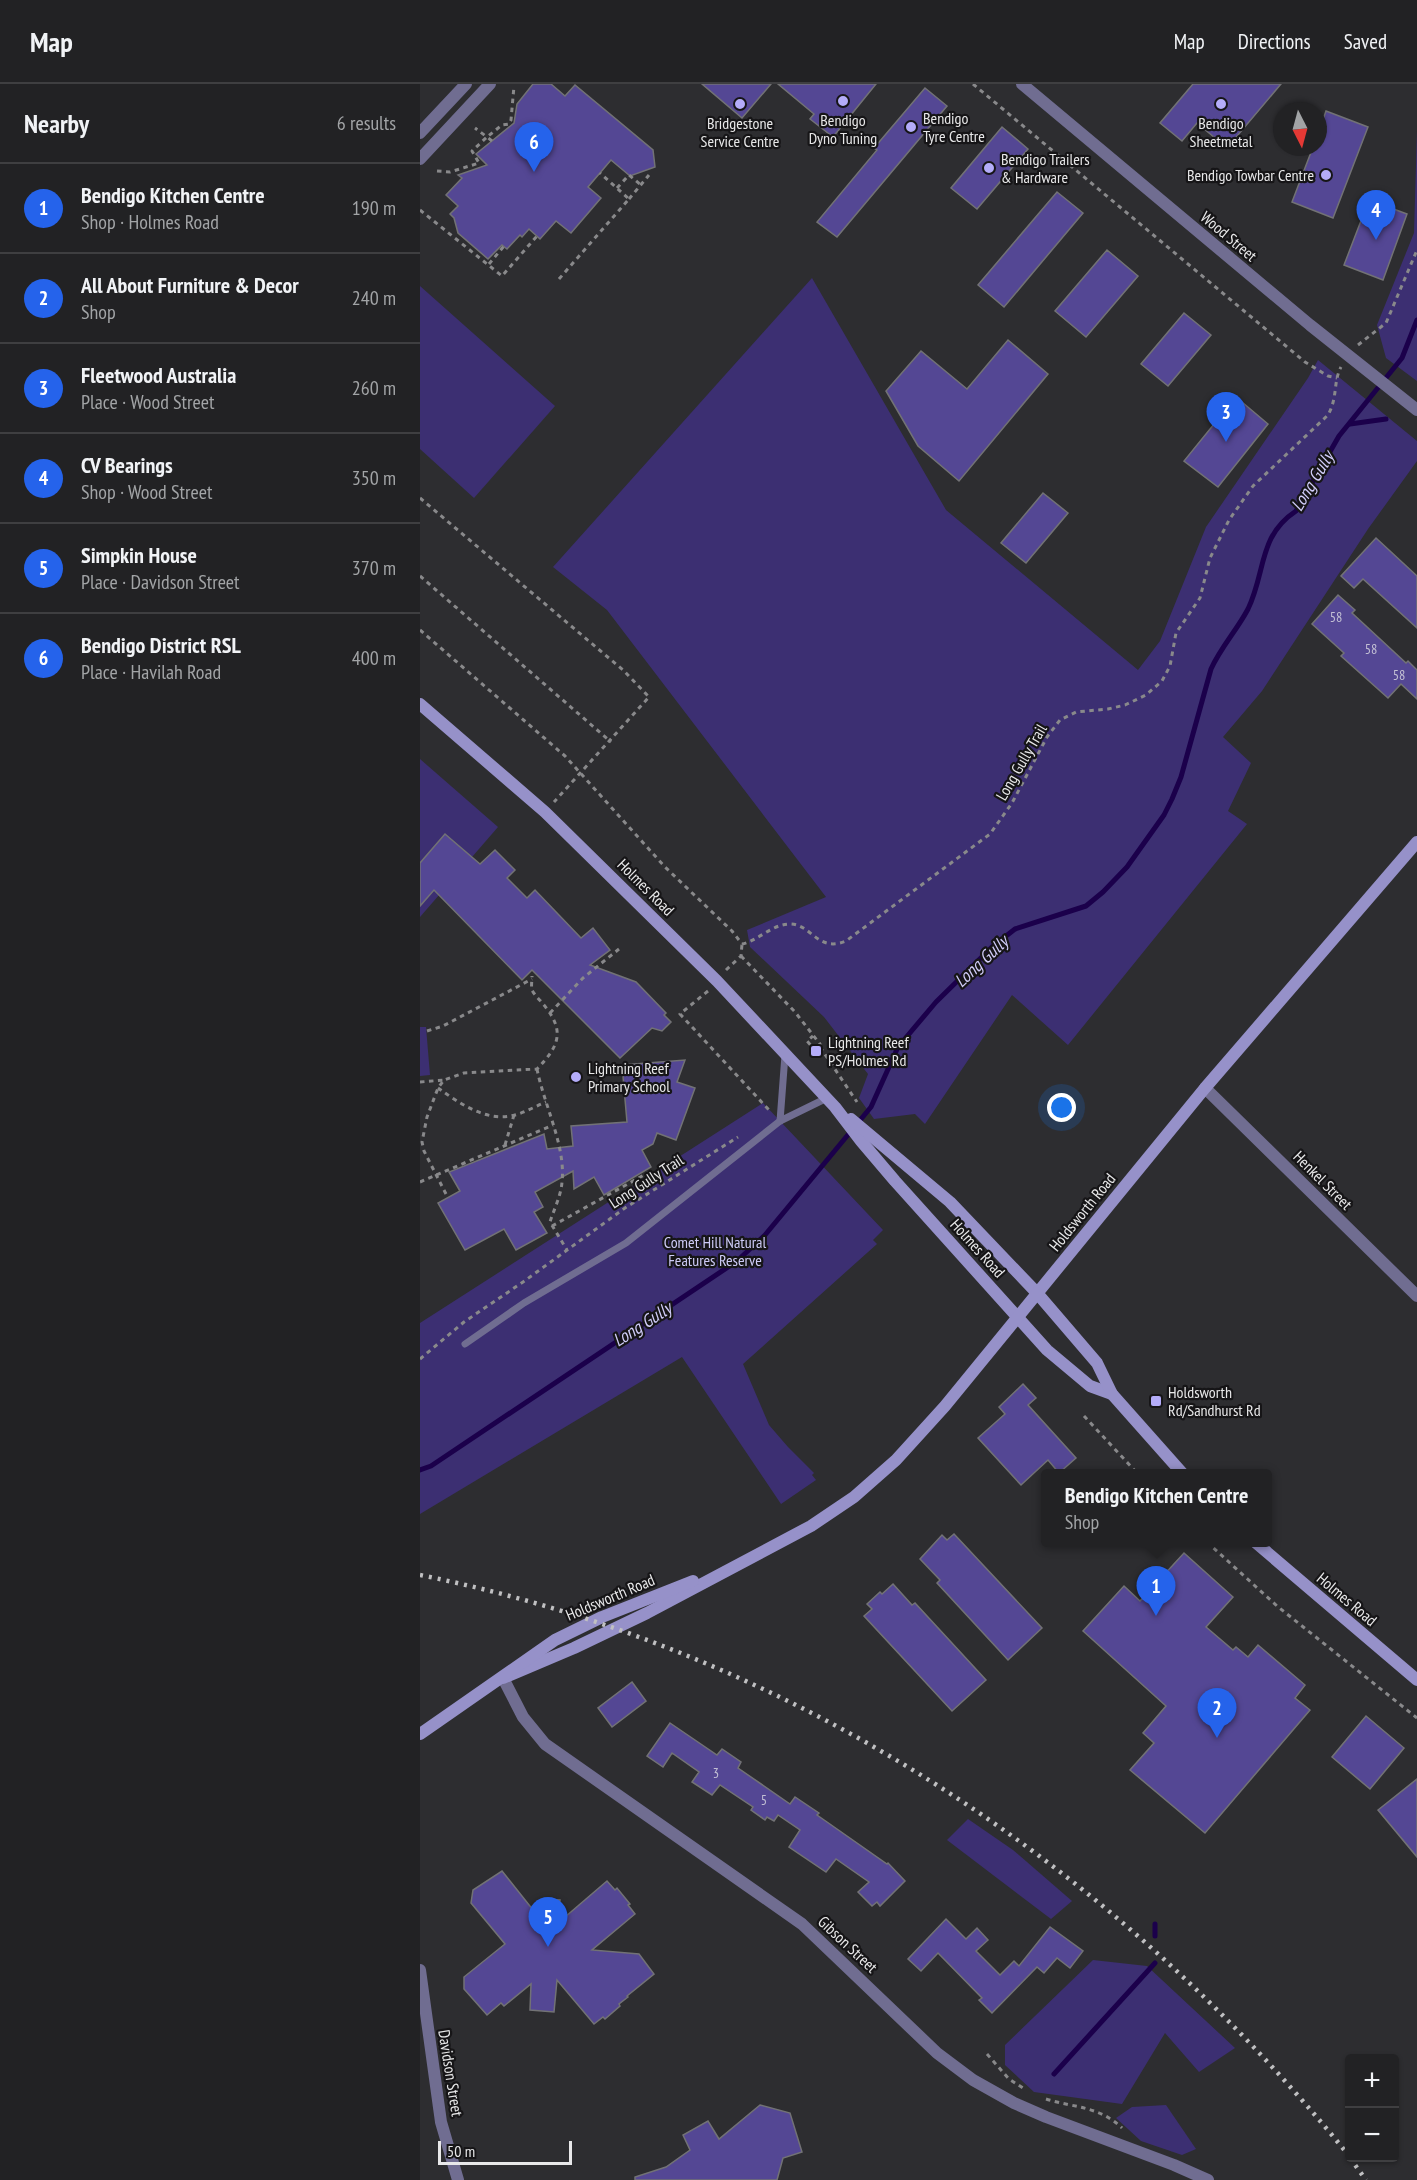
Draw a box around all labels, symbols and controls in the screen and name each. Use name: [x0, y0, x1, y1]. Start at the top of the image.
text: Map: [30, 23, 73, 60]
text: Map: [1174, 28, 1205, 55]
text: Directions: [1238, 28, 1311, 55]
text: Saved: [1344, 28, 1387, 55]
marker: Bendigo Dyno Tuning: [836, 94, 850, 108]
marker: Bridgestone Service Centre: [733, 97, 747, 111]
marker: Bendigo Sheetmetal: [1214, 97, 1228, 111]
north arrow: [1273, 102, 1327, 156]
text: Nearby: [24, 107, 89, 140]
place label: Bendigo Tyre Centre: [923, 108, 985, 146]
text: 6 results: [337, 110, 396, 136]
place label: Bendigo Dyno Tuning: [809, 110, 877, 148]
place label: Bridgestone Service Centre: [701, 113, 779, 151]
place label: Bendigo Sheetmetal: [1190, 113, 1253, 151]
marker: Bendigo Tyre Centre: [904, 120, 918, 134]
pin: 6: [514, 122, 554, 172]
place label: Bendigo Trailers & Hardware: [1001, 149, 1090, 187]
marker: Bendigo Trailers & Hardware: [982, 161, 996, 175]
place label: Bendigo Towbar Centre: [1187, 165, 1314, 185]
marker: Bendigo Towbar Centre: [1319, 168, 1333, 182]
text: Bendigo Kitchen Centre: [81, 181, 265, 209]
pin: 4: [1356, 190, 1396, 240]
text: 1: [39, 195, 48, 221]
text: 190 m: [352, 195, 396, 221]
street label: Wood Street: [1197, 207, 1262, 266]
text: Shop · Holmes Road: [81, 209, 219, 235]
text: All About Furniture & Decor: [81, 271, 299, 299]
text: 2: [39, 285, 48, 311]
text: 240 m: [352, 285, 396, 311]
text: Shop: [81, 299, 116, 325]
text: Fleetwood Australia: [81, 361, 236, 389]
text: 3: [39, 375, 48, 401]
text: 260 m: [352, 375, 396, 401]
text: Place · Wood Street: [81, 389, 214, 415]
pin: 3: [1206, 392, 1246, 442]
water label: Long Gully: [1285, 445, 1340, 515]
text: CV Bearings: [81, 451, 173, 479]
text: 4: [39, 465, 48, 491]
text: 350 m: [352, 465, 396, 491]
text: Shop · Wood Street: [81, 479, 212, 505]
text: Simpkin House: [81, 541, 197, 569]
text: 5: [39, 555, 48, 581]
text: 370 m: [352, 555, 396, 581]
text: Place · Davidson Street: [81, 569, 240, 595]
house number: 58: [1330, 608, 1342, 626]
text: Bendigo District RSL: [81, 631, 241, 659]
house number: 58: [1365, 640, 1377, 658]
text: 6: [39, 645, 48, 671]
text: 400 m: [352, 645, 396, 671]
text: Place · Havilah Road: [81, 659, 221, 685]
house number: 58: [1393, 666, 1405, 684]
street label: Long Gully Trail: [991, 720, 1051, 804]
street label: Holmes Road: [613, 854, 679, 920]
water label: Long Gully: [949, 929, 1015, 992]
place label: Lightning Reef PS/Holmes Rd: [828, 1032, 909, 1070]
marker: Lightning Reef PS/Holmes Rd: [809, 1044, 823, 1058]
place label: Lightning Reef Primary School: [588, 1058, 670, 1096]
marker: Lightning Reef Primary School: [569, 1070, 583, 1084]
your location: [1047, 1093, 1076, 1122]
street label: Henkel Street: [1289, 1146, 1357, 1214]
street label: Long Gully Trail: [605, 1149, 687, 1212]
street label: Holdsworth Road: [1044, 1169, 1120, 1255]
street label: Holmes Road: [946, 1214, 1010, 1282]
park label: Comet Hill Natural Features Reserve: [664, 1232, 766, 1270]
water label: Long Gully: [608, 1295, 678, 1352]
place label: Holdsworth Rd/Sandhurst Rd: [1168, 1382, 1261, 1420]
marker: Holdsworth Rd/Sandhurst Rd: [1149, 1394, 1163, 1408]
popup: [1041, 1469, 1272, 1547]
text: Bendigo Kitchen Centre: [1065, 1481, 1248, 1509]
text: Shop: [1065, 1509, 1099, 1535]
pin: 1: [1136, 1566, 1176, 1616]
street label: Holmes Road: [1313, 1568, 1381, 1630]
street label: Holdsworth Road: [563, 1569, 658, 1625]
pin: 2: [1198, 1688, 1236, 1738]
house number: 3: [713, 1764, 719, 1782]
house number: 5: [761, 1791, 767, 1809]
pin: 5: [528, 1898, 568, 1947]
street label: Gibson Street: [814, 1911, 882, 1977]
street label: Davidson Street: [434, 2028, 468, 2118]
map controls: [1345, 2054, 1399, 2162]
button: +: [1345, 2054, 1399, 2108]
button: −: [1345, 2108, 1399, 2162]
scale bar: [438, 2138, 572, 2166]
text: 50 m: [447, 2141, 475, 2161]

